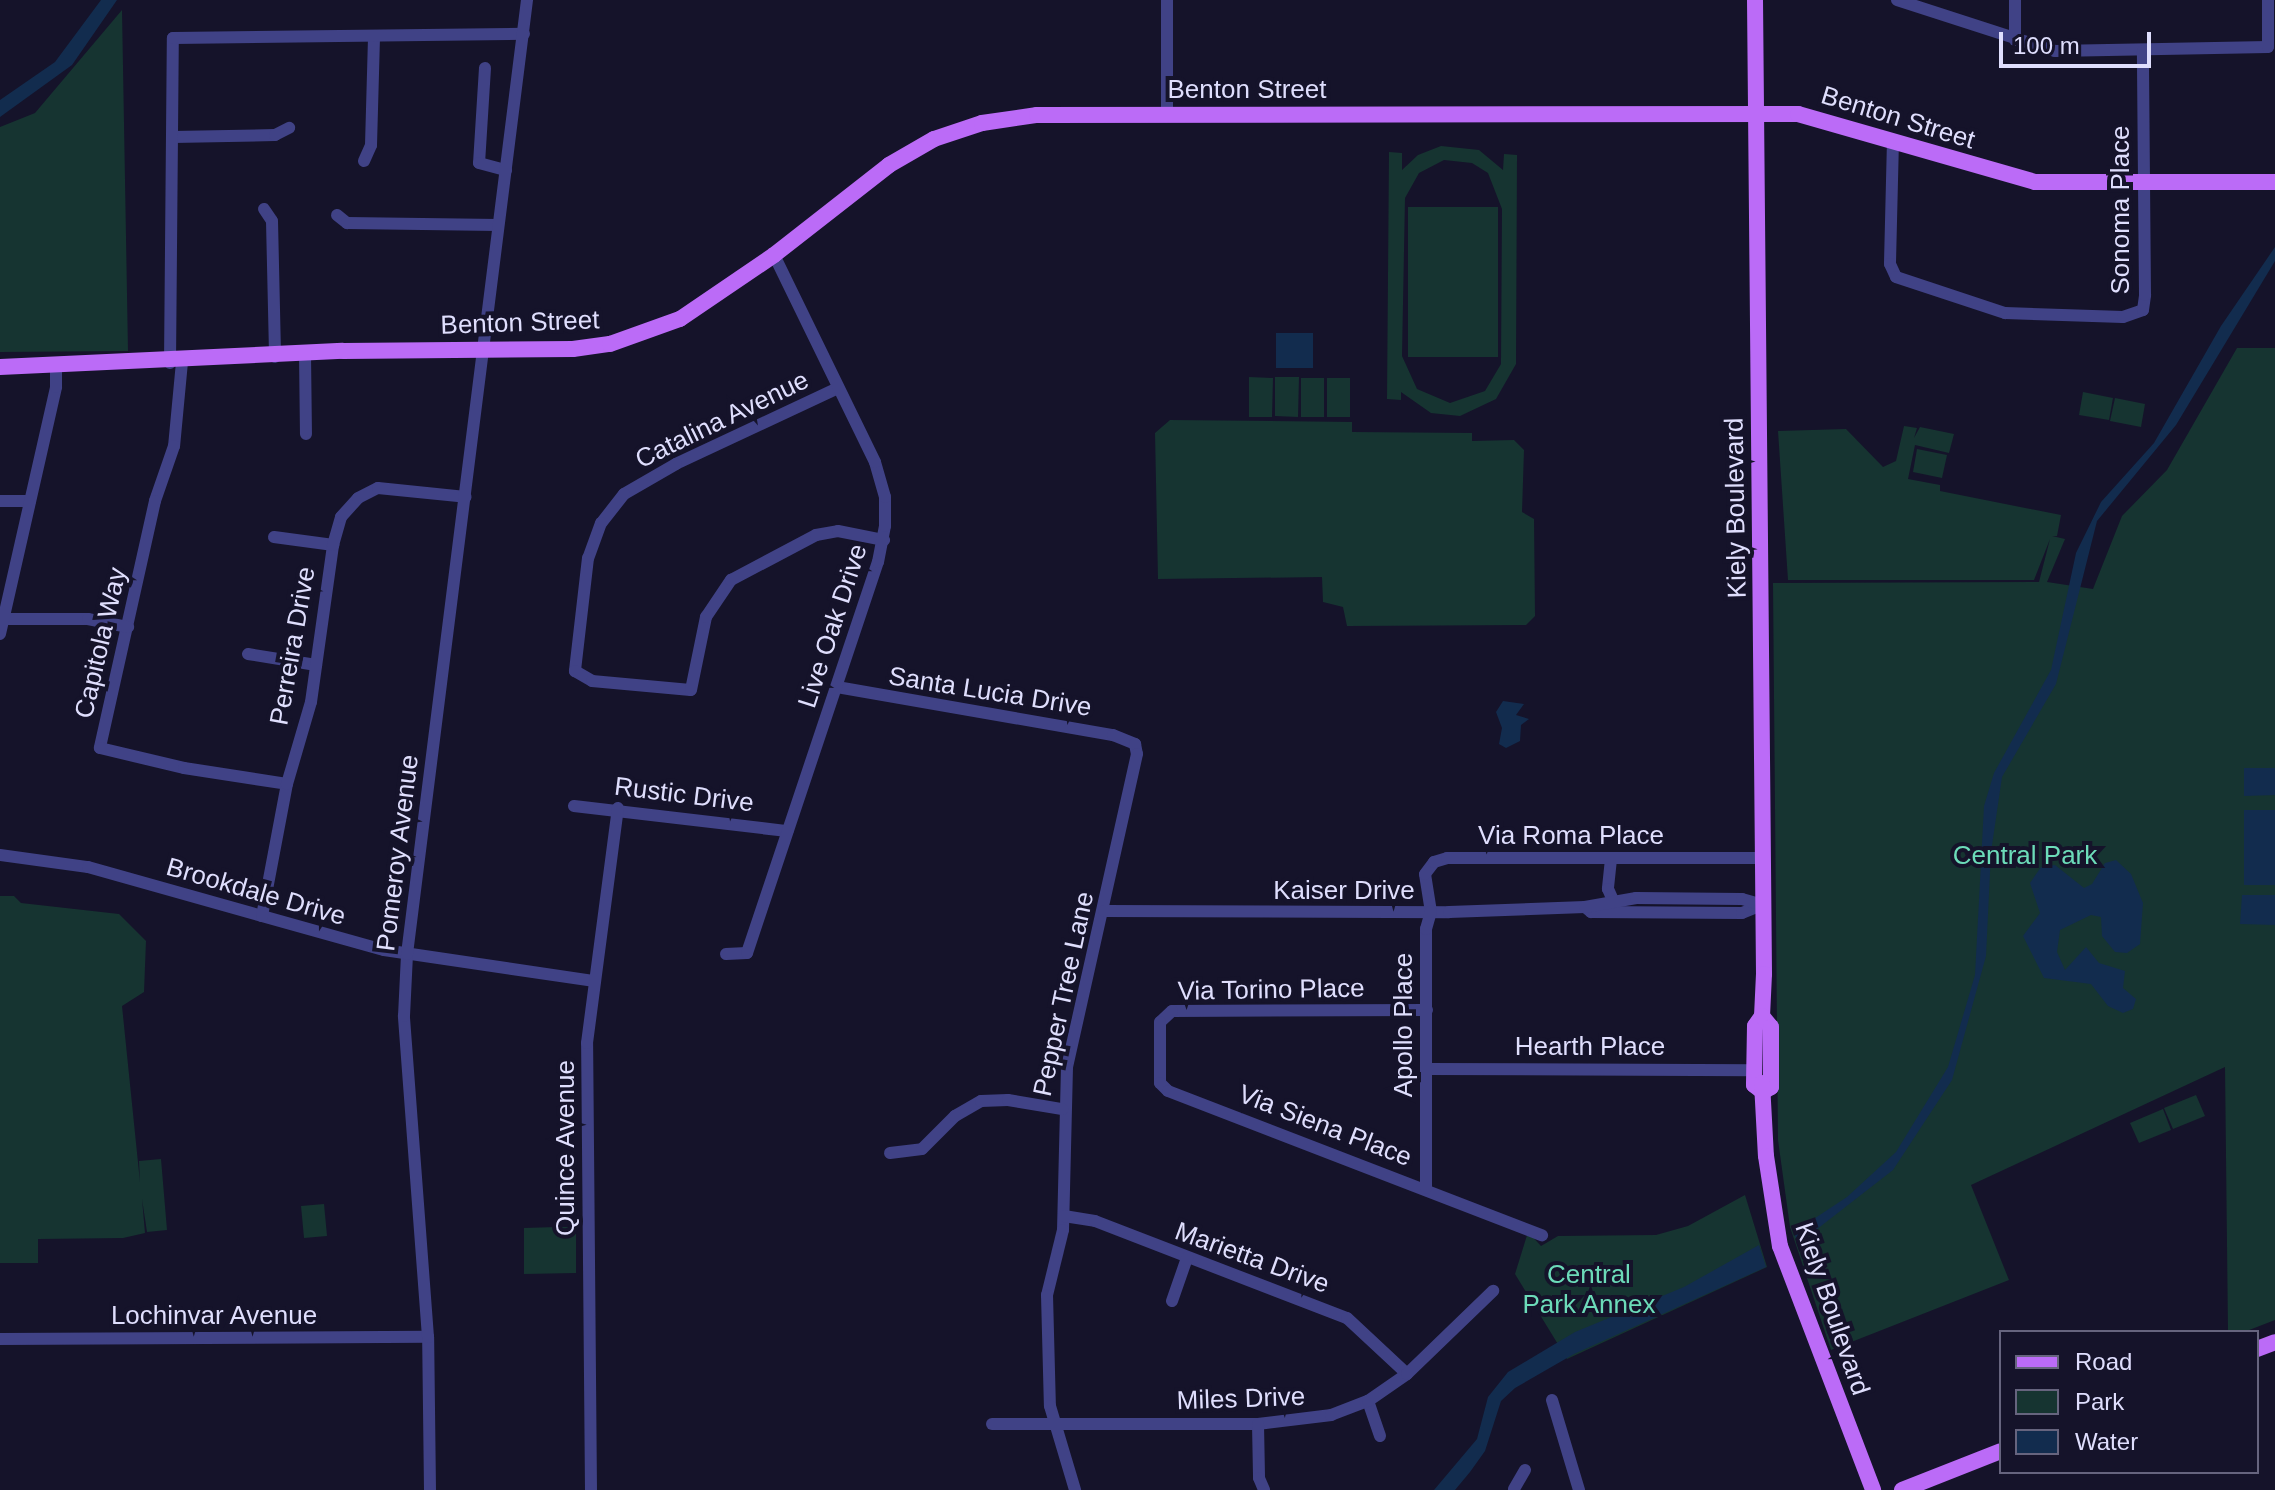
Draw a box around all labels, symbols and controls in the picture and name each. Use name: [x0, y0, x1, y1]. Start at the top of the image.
scale bar: [2003, 16, 2155, 66]
text: 100 m: [2013, 32, 2080, 59]
street label: Benton Street: [1168, 74, 1326, 106]
street label: Benton Street: [1817, 80, 1979, 156]
street label: Sonoma Place: [2105, 125, 2137, 295]
street label: Benton Street: [440, 305, 600, 341]
street label: Catalina Avenue: [630, 364, 814, 476]
street label: Kiely Boulevard: [1719, 417, 1753, 599]
street label: Live Oak Drive: [792, 540, 874, 712]
street label: Perreira Drive: [264, 564, 322, 728]
street label: Capitola Way: [69, 565, 133, 721]
street label: Santa Lucia Drive: [886, 661, 1094, 723]
street label: Pomeroy Avenue: [370, 752, 426, 954]
street label: Rustic Drive: [613, 771, 755, 819]
street label: Via Roma Place: [1478, 820, 1664, 852]
park label: Central Park: [1953, 840, 2097, 872]
street label: Brookdale Drive: [163, 852, 349, 932]
street label: Kaiser Drive: [1273, 875, 1415, 907]
street label: Pepper Tree Lane: [1027, 889, 1101, 1099]
street label: Apollo Place: [1388, 953, 1420, 1097]
street label: Via Torino Place: [1177, 973, 1365, 1007]
street label: Hearth Place: [1515, 1031, 1665, 1063]
street label: Quince Avenue: [550, 1059, 582, 1237]
street label: Via Siena Place: [1234, 1079, 1416, 1173]
street label: Marietta Drive: [1171, 1216, 1333, 1300]
street label: Kiely Boulevard: [1788, 1219, 1876, 1399]
park label: Central Park Annex: [1522, 1259, 1656, 1320]
street label: Lochinvar Avenue: [110, 1300, 318, 1332]
legend: [1999, 1330, 2259, 1474]
text: Road: [2075, 1348, 2132, 1375]
street label: Miles Drive: [1176, 1381, 1306, 1417]
text: Park: [2075, 1388, 2124, 1415]
text: Water: [2075, 1428, 2138, 1455]

